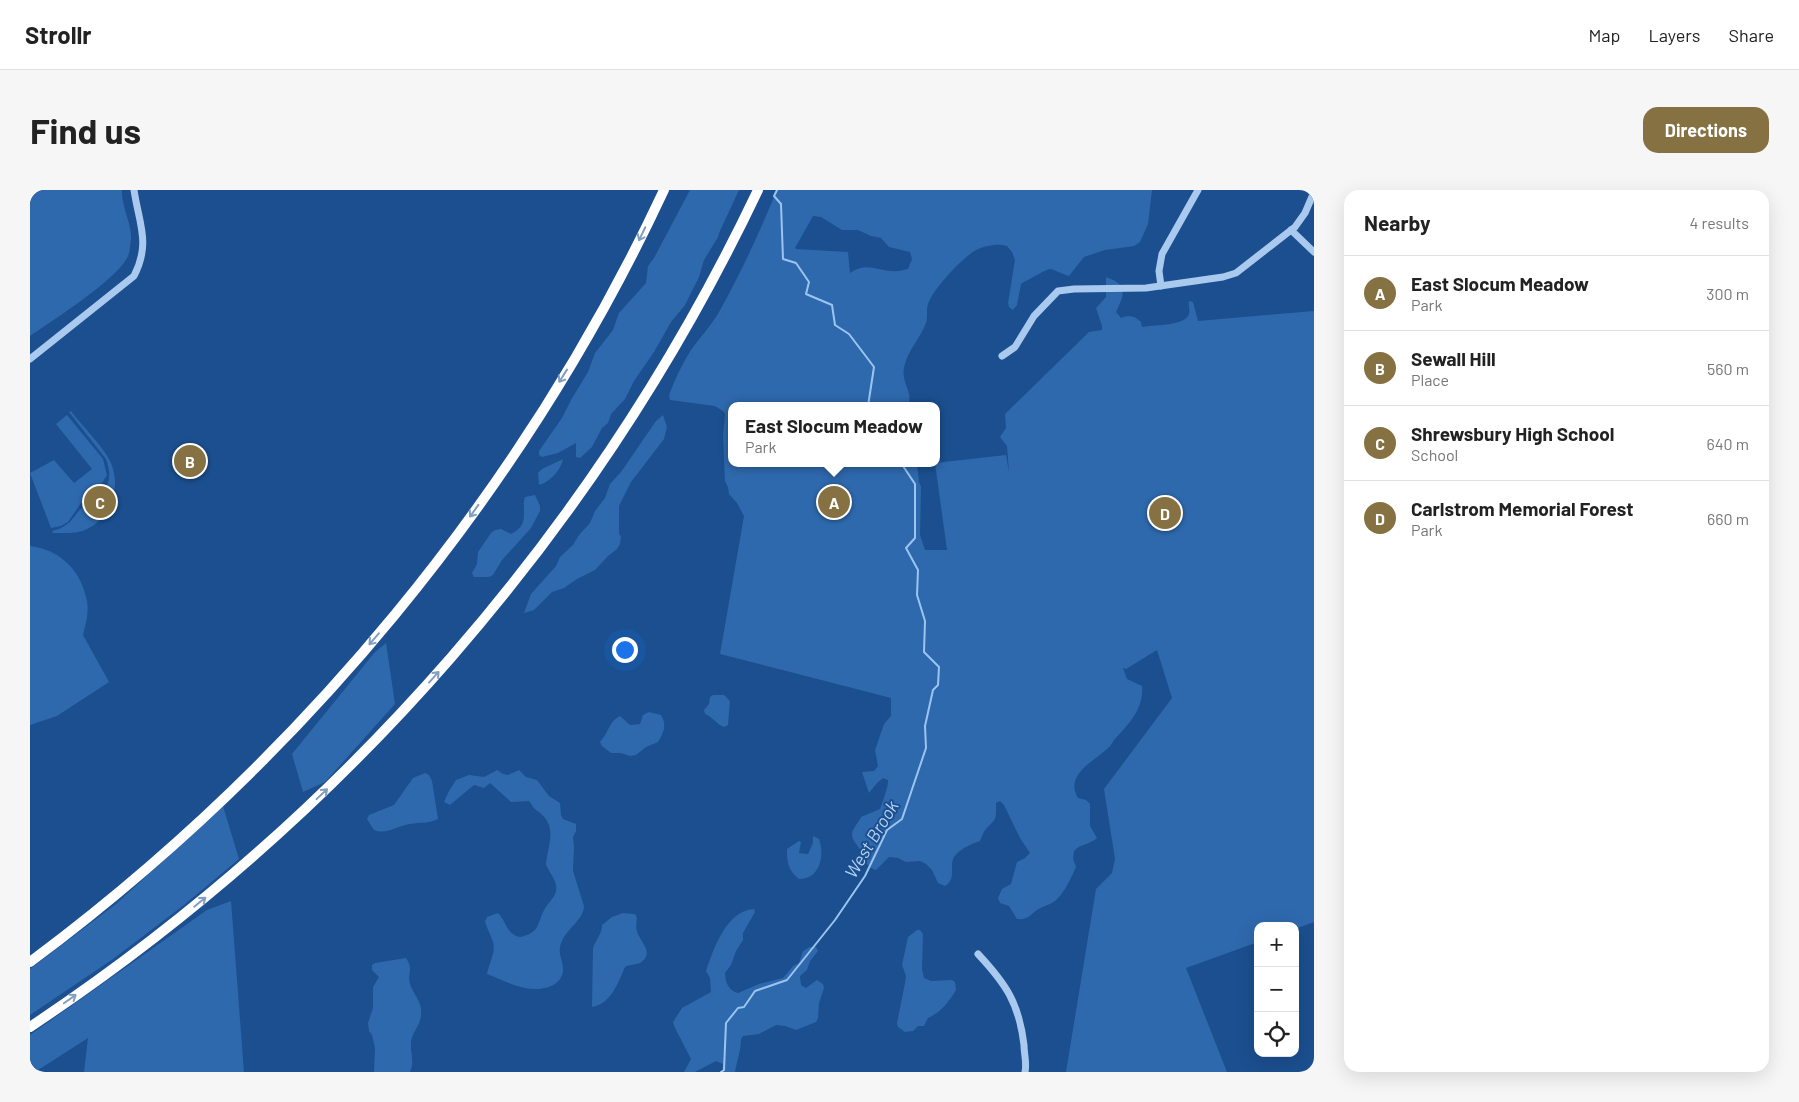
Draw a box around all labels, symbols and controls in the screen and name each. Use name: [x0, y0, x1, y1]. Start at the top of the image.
text: Strollr: [25, 20, 92, 49]
text: Map: [1588, 24, 1620, 46]
text: Layers: [1648, 24, 1701, 46]
text: Share: [1729, 24, 1774, 46]
button: Directions: [1643, 107, 1769, 153]
text: Find us: [30, 109, 141, 151]
text: Nearby: [1364, 210, 1430, 235]
text: 4 results: [1689, 213, 1749, 232]
one-way arrow: [637, 226, 646, 241]
text: East Slocum Meadow: [1411, 272, 1589, 295]
text: A: [1375, 284, 1385, 303]
text: 300 m: [1706, 284, 1749, 303]
text: Park: [1411, 295, 1442, 314]
text: Sewall Hill: [1411, 347, 1496, 370]
text: B: [1375, 359, 1385, 378]
text: 560 m: [1707, 359, 1749, 378]
one-way arrow: [558, 368, 568, 382]
text: Place: [1411, 370, 1449, 389]
popup: [728, 402, 940, 467]
text: East Slocum Meadow: [745, 414, 923, 437]
text: Shrewsbury High School: [1411, 422, 1614, 445]
text: C: [1375, 434, 1385, 453]
text: 640 m: [1706, 434, 1749, 453]
text: Park: [745, 437, 776, 456]
pin: B: [174, 442, 206, 480]
text: School: [1411, 445, 1458, 464]
pin: C: [84, 483, 116, 521]
pin: A: [818, 483, 850, 521]
pin: D: [1149, 494, 1181, 532]
text: Carlstrom Memorial Forest: [1411, 497, 1634, 520]
one-way arrow: [469, 504, 479, 518]
text: D: [1375, 509, 1385, 528]
text: 660 m: [1707, 509, 1749, 528]
text: Park: [1411, 520, 1442, 539]
one-way arrow: [368, 633, 379, 646]
your location: [612, 637, 638, 663]
one-way arrow: [428, 670, 440, 683]
one-way arrow: [316, 788, 328, 800]
water label: West Brook: [839, 796, 903, 882]
one-way arrow: [193, 896, 206, 907]
map controls: [1254, 922, 1299, 1057]
button: +: [1254, 922, 1299, 967]
button: −: [1254, 967, 1299, 1012]
one-way arrow: [63, 994, 77, 1004]
button: locate: [1254, 1012, 1299, 1057]

